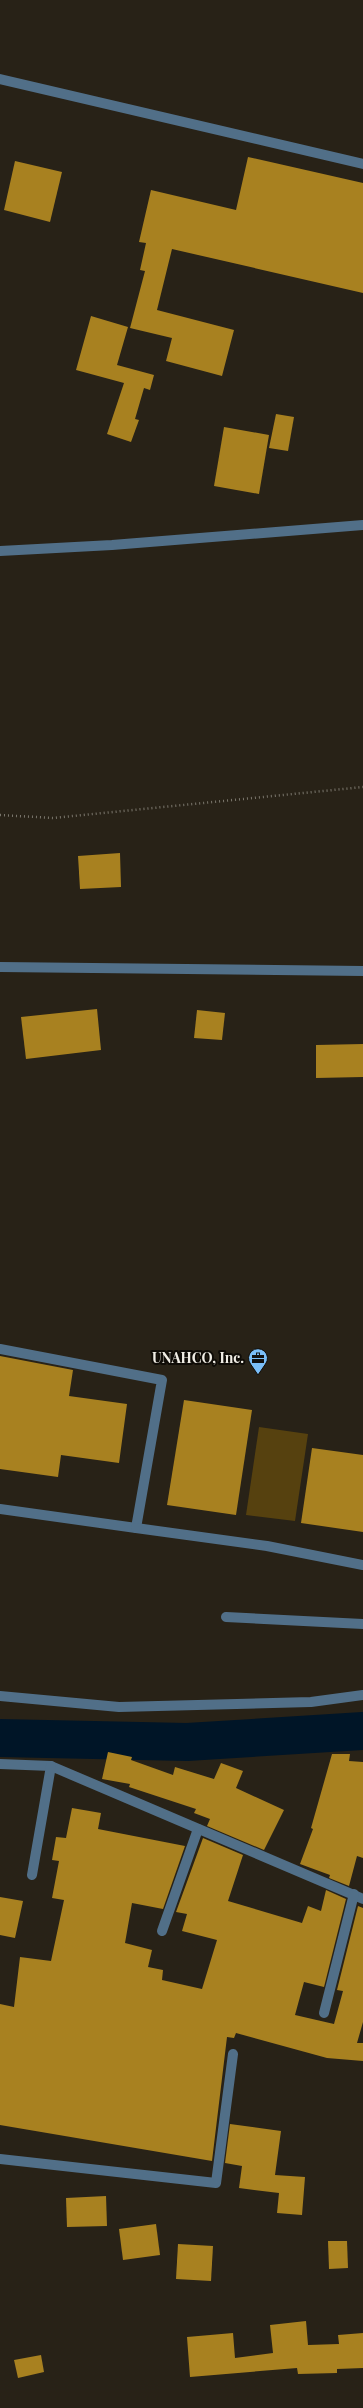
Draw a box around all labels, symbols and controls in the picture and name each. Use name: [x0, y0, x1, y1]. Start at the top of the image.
office icon: UNAHCO, Inc.: [247, 1347, 269, 1375]
place label: UNAHCO, Inc.: [152, 1348, 244, 1367]

